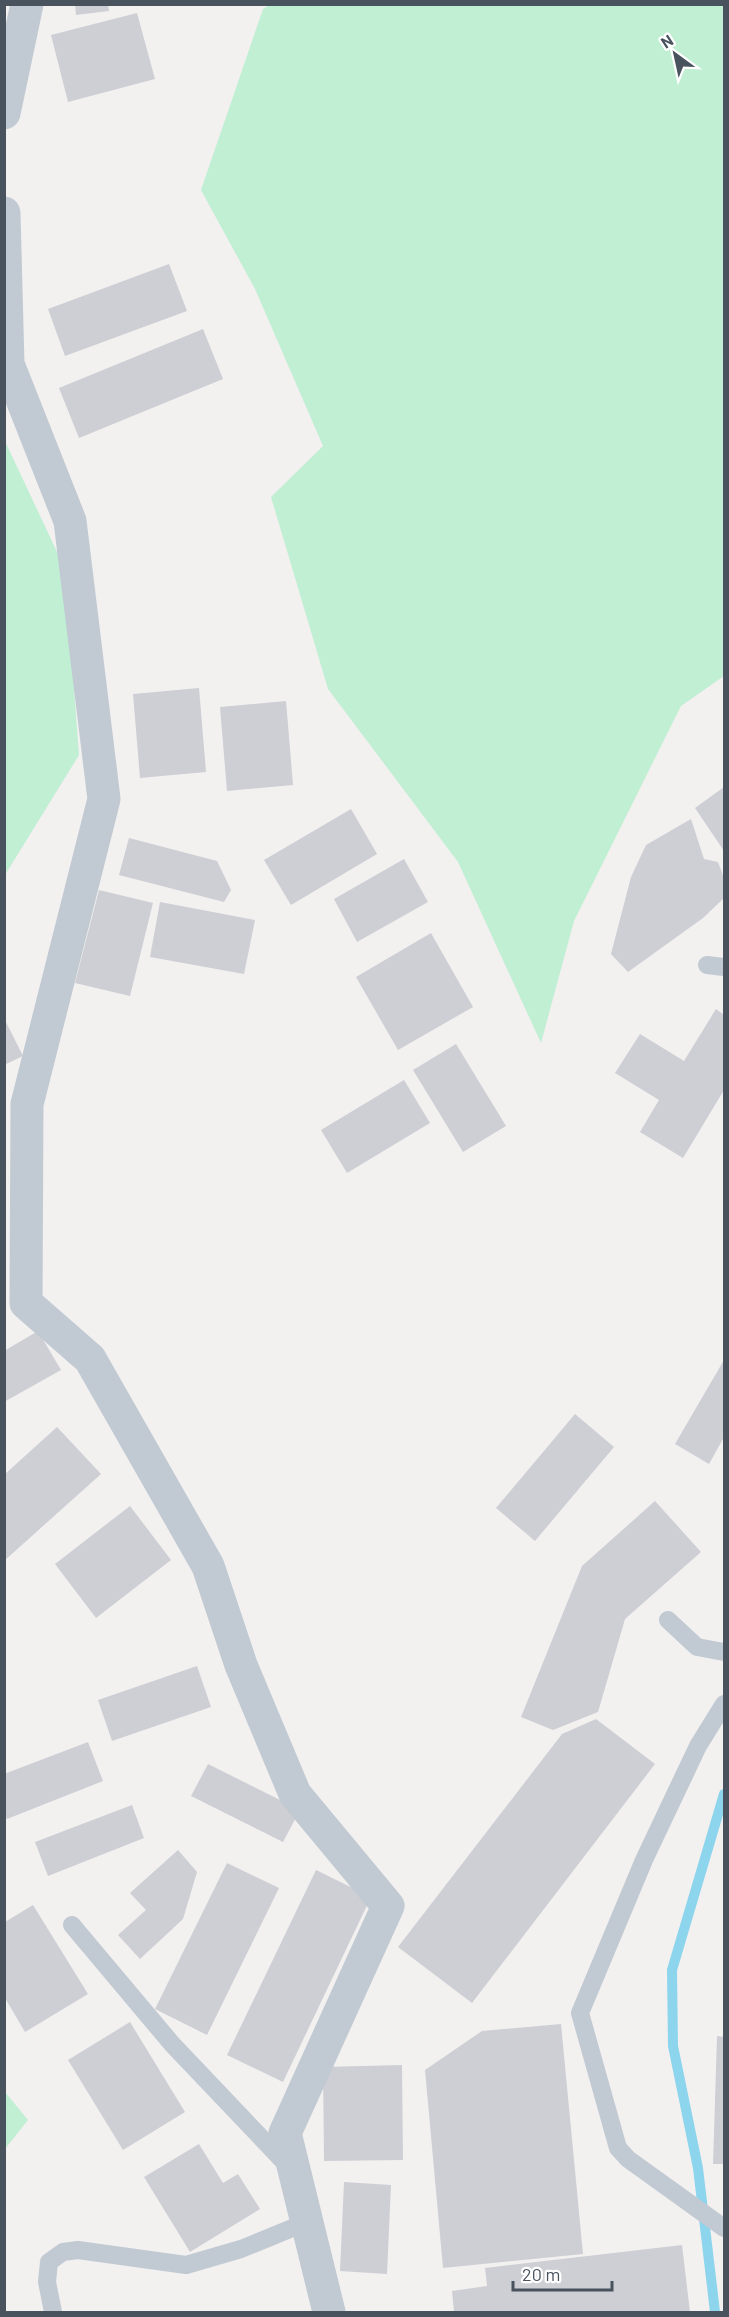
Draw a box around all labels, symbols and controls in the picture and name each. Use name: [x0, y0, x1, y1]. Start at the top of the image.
north arrow: [645, 24, 705, 84]
text: N: [657, 30, 676, 52]
scale bar: [513, 2254, 612, 2292]
text: 20 m: [522, 2263, 560, 2285]

